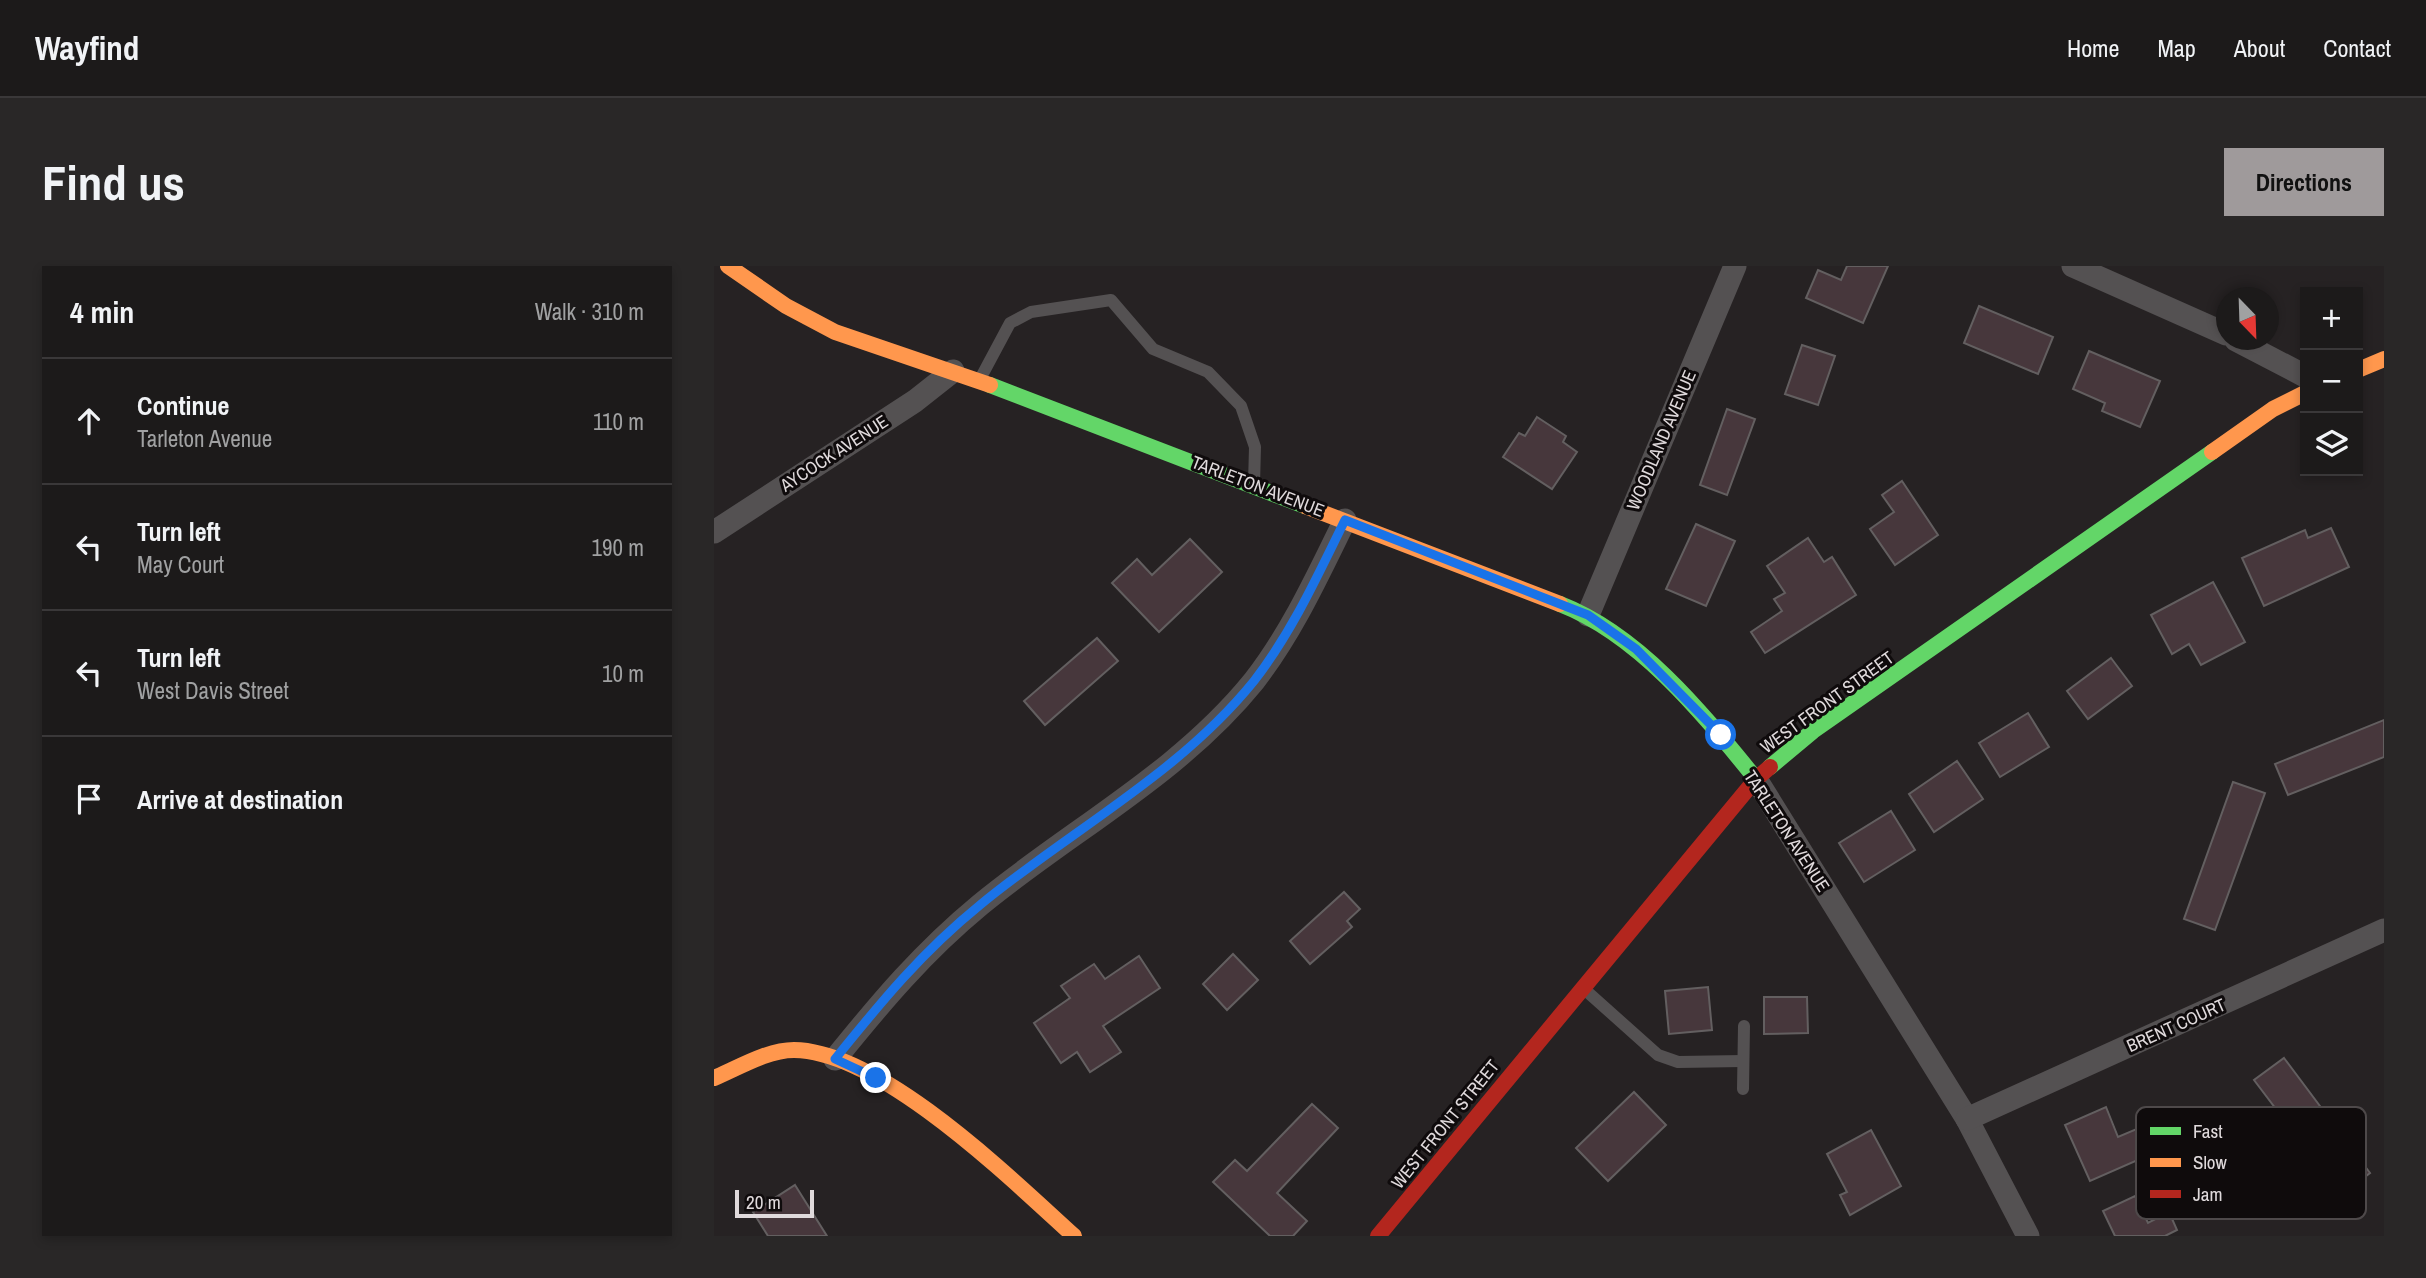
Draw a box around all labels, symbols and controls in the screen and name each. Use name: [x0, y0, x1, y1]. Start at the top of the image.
text: Wayfind: [35, 26, 139, 70]
text: Home: [2067, 32, 2119, 64]
text: Map: [2157, 32, 2196, 64]
text: About: [2234, 32, 2285, 64]
text: Contact: [2323, 32, 2391, 64]
button: Directions: [2224, 148, 2384, 216]
text: Find us: [42, 149, 185, 215]
north arrow: [2216, 287, 2279, 350]
map controls: [2300, 287, 2363, 476]
button: +: [2300, 287, 2363, 350]
text: 4 min: [70, 292, 134, 332]
text: Walk · 310 m: [535, 296, 644, 327]
button: −: [2300, 350, 2363, 413]
street label: WOODLAND AVENUE: [1620, 366, 1702, 514]
text: Continue: [137, 388, 229, 423]
icon: ahead: [70, 402, 108, 440]
text: 110 m: [593, 406, 644, 437]
street label: AYCOCK AVENUE: [774, 409, 893, 498]
button: layers: [2300, 413, 2363, 476]
text: Tarleton Avenue: [137, 423, 272, 454]
street label: TARLETON AVENUE: [1188, 449, 1328, 523]
text: Turn left: [137, 514, 221, 549]
icon: left: [70, 528, 108, 566]
text: 190 m: [592, 532, 644, 563]
text: May Court: [137, 549, 224, 580]
text: Turn left: [137, 640, 221, 675]
street label: WEST FRONT STREET: [1755, 645, 1899, 759]
icon: left: [70, 654, 108, 692]
text: 10 m: [602, 658, 644, 689]
text: West Davis Street: [137, 675, 289, 706]
route start: [1705, 719, 1736, 750]
street label: TARLETON AVENUE: [1738, 765, 1836, 897]
icon: arrive: [70, 780, 108, 818]
text: Arrive at destination: [137, 782, 343, 817]
street label: BRENT COURT: [2122, 992, 2230, 1058]
street label: WEST FRONT STREET: [1385, 1054, 1505, 1194]
route end: [860, 1062, 891, 1093]
legend: [2136, 1107, 2366, 1219]
text: Fast: [2193, 1118, 2223, 1144]
text: Slow: [2193, 1149, 2228, 1175]
text: Jam: [2193, 1181, 2222, 1207]
scale bar: [735, 1187, 814, 1219]
text: 20 m: [746, 1189, 781, 1215]

